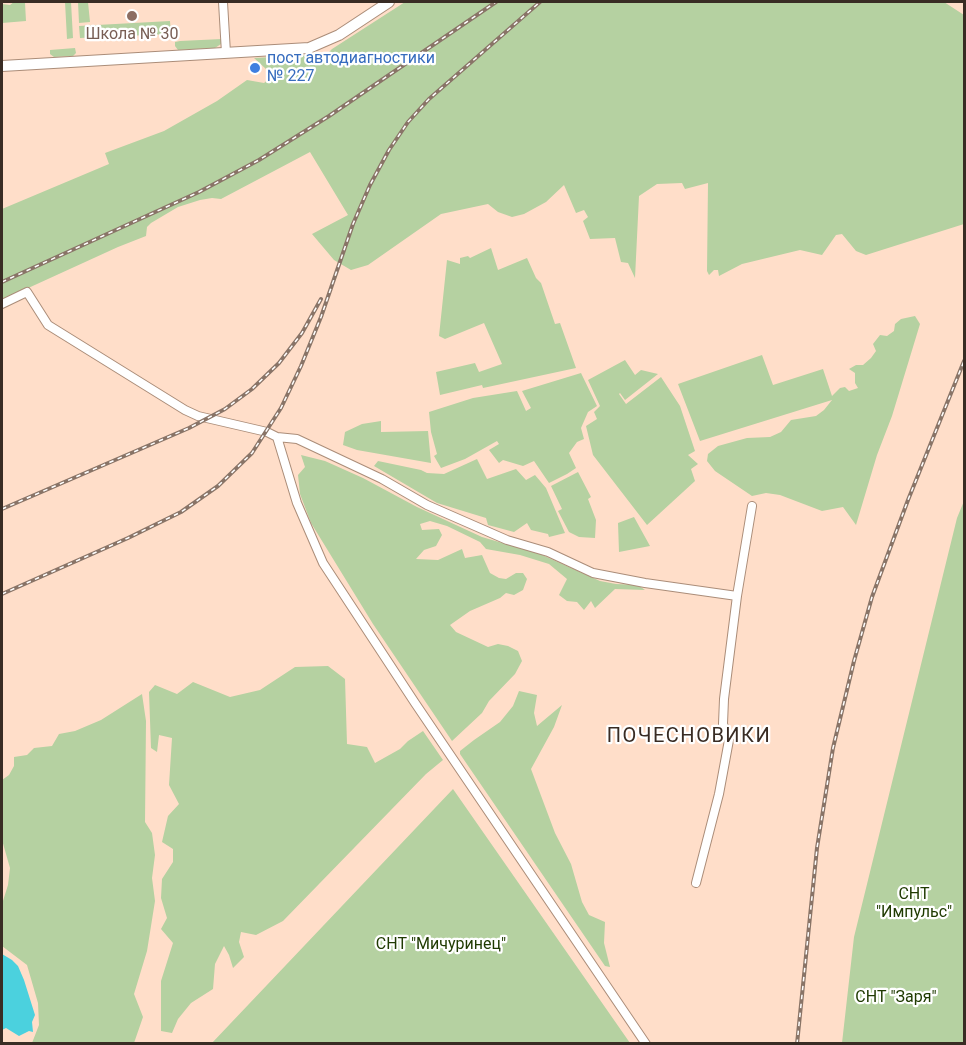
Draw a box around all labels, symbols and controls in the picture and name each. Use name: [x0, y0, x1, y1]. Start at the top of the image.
marker: Школа № 30: [125, 9, 139, 23]
place label: Школа № 30: [86, 25, 178, 45]
place label: пост автодиагностики № 227: [267, 49, 435, 87]
marker: пост автодиагностики № 227: [248, 61, 262, 75]
district label: ПОЧЕСНОВИКИ: [607, 725, 771, 749]
park label: СНТ "Импульс": [876, 885, 952, 923]
park label: СНТ "Мичуринец": [376, 935, 506, 955]
park label: СНТ "Заря": [855, 988, 937, 1008]

